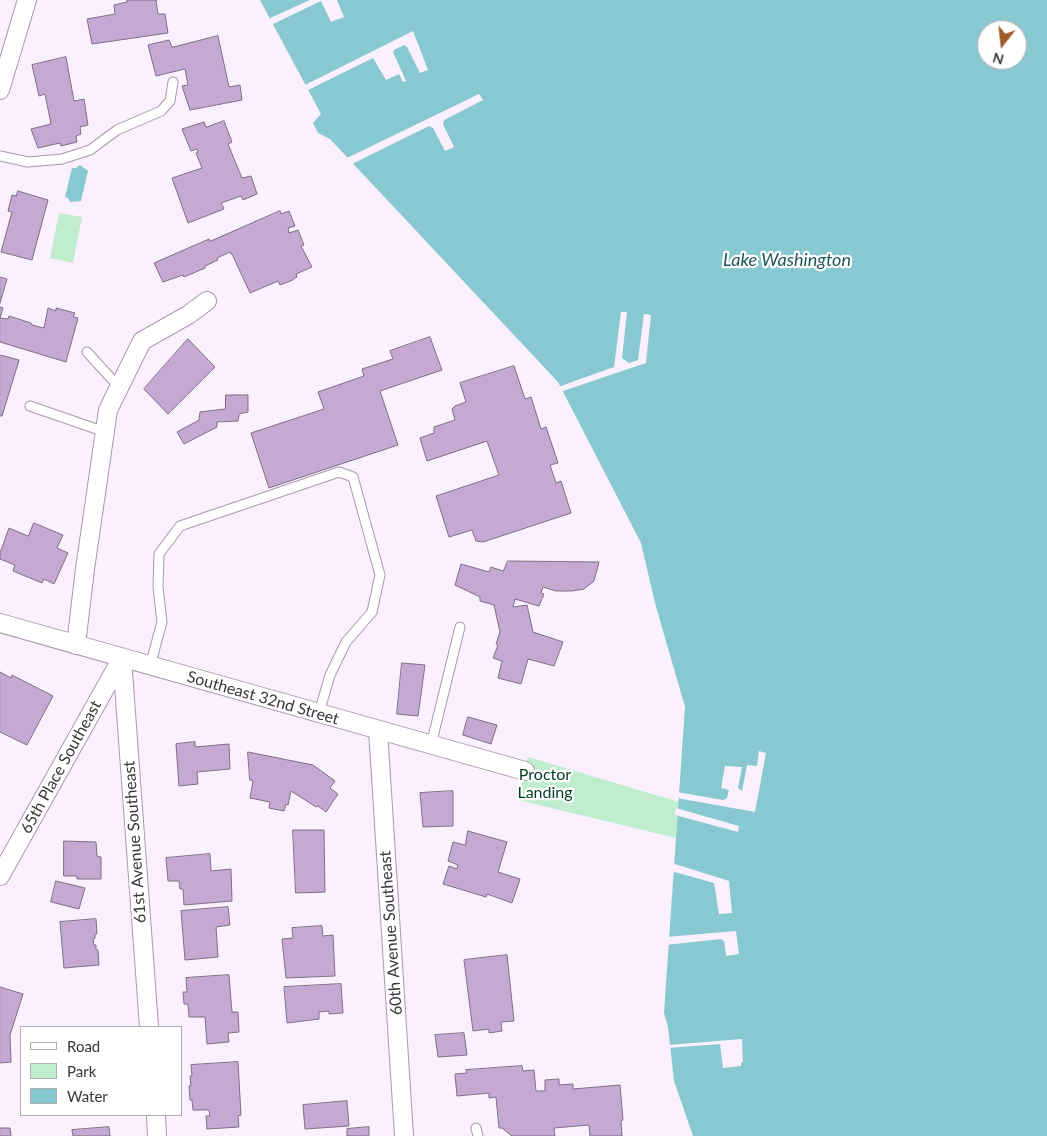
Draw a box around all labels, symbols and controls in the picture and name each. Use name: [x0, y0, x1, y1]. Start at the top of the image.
north arrow: [977, 20, 1027, 70]
text: N: [990, 49, 1006, 69]
water label: Lake Washington: [723, 249, 851, 271]
street label: Southeast 32nd Street: [185, 667, 341, 729]
street label: 65th Place Southeast: [16, 697, 106, 837]
street label: 61st Avenue Southeast: [120, 760, 150, 924]
park label: Proctor Landing: [517, 765, 573, 803]
street label: 60th Avenue Southeast: [376, 850, 406, 1016]
legend: [20, 1026, 182, 1116]
text: Road: [67, 1037, 100, 1055]
text: Park: [67, 1062, 96, 1080]
text: Water: [67, 1087, 108, 1105]

